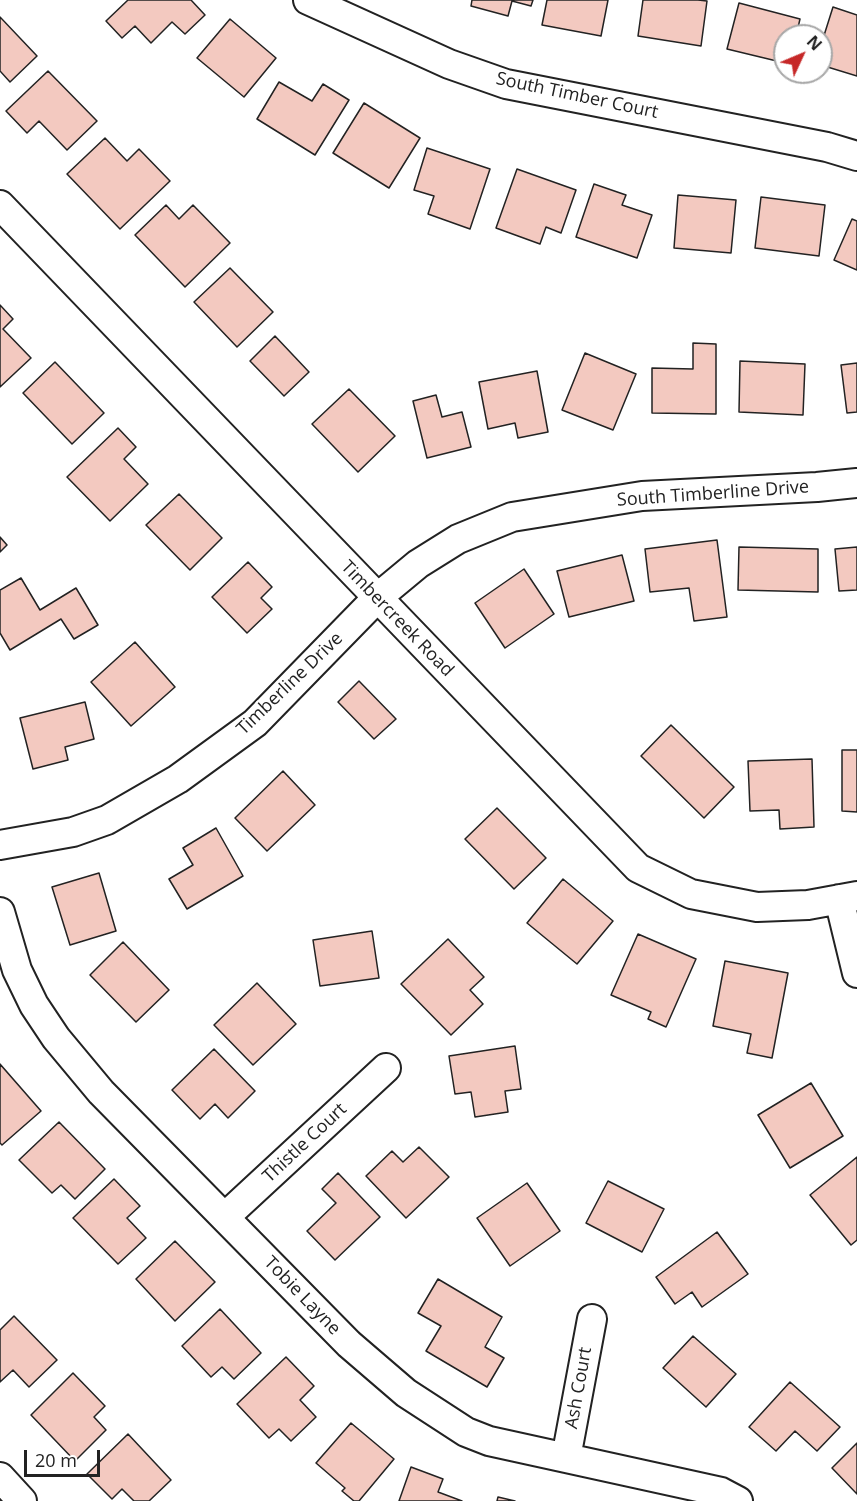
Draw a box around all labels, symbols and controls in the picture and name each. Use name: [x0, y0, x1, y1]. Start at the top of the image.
north arrow: [773, 24, 833, 84]
text: N: [802, 31, 827, 55]
street label: South Timber Court: [494, 68, 660, 124]
street label: South Timberline Drive: [616, 477, 810, 511]
street label: Timbercreek Road: [336, 557, 458, 681]
street label: Timberline Drive: [233, 628, 347, 740]
street label: Thistle Court: [259, 1099, 351, 1187]
street label: Tobie Layne: [259, 1252, 345, 1340]
street label: Ash Court: [561, 1345, 597, 1431]
scale bar: [27, 1438, 104, 1476]
text: 20 m: [35, 1448, 77, 1472]

